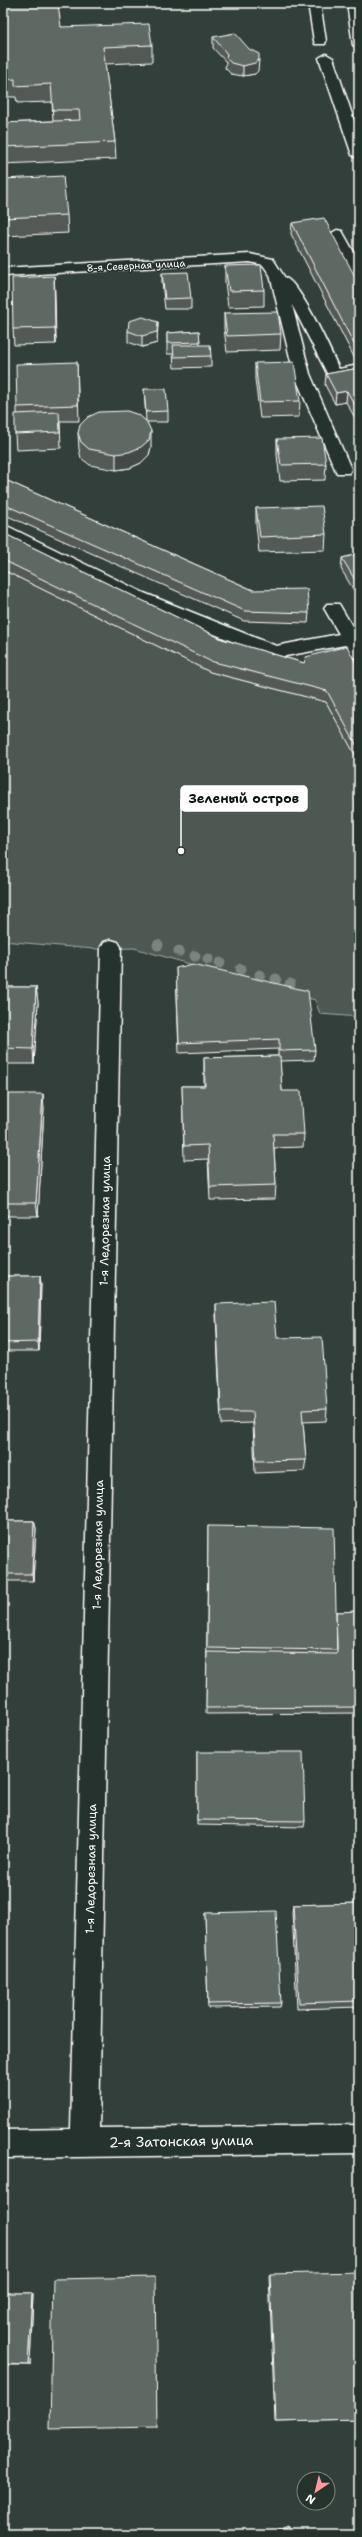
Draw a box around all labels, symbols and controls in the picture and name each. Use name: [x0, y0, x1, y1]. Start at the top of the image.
street label: 8-я Северная улица: [86, 256, 187, 275]
callout: Зеленый остров: [181, 786, 307, 811]
text: Зеленый остров: [189, 790, 299, 807]
street label: 1-я Ледорезная улица: [96, 1155, 114, 1286]
street label: 1-я Ледорезная улица: [89, 1479, 107, 1610]
street label: 1-я Ледорезная улица: [82, 1803, 100, 1934]
street label: 2-я Затонская улица: [109, 2131, 254, 2151]
north arrow: [296, 2471, 336, 2511]
text: N: [302, 2490, 318, 2507]

